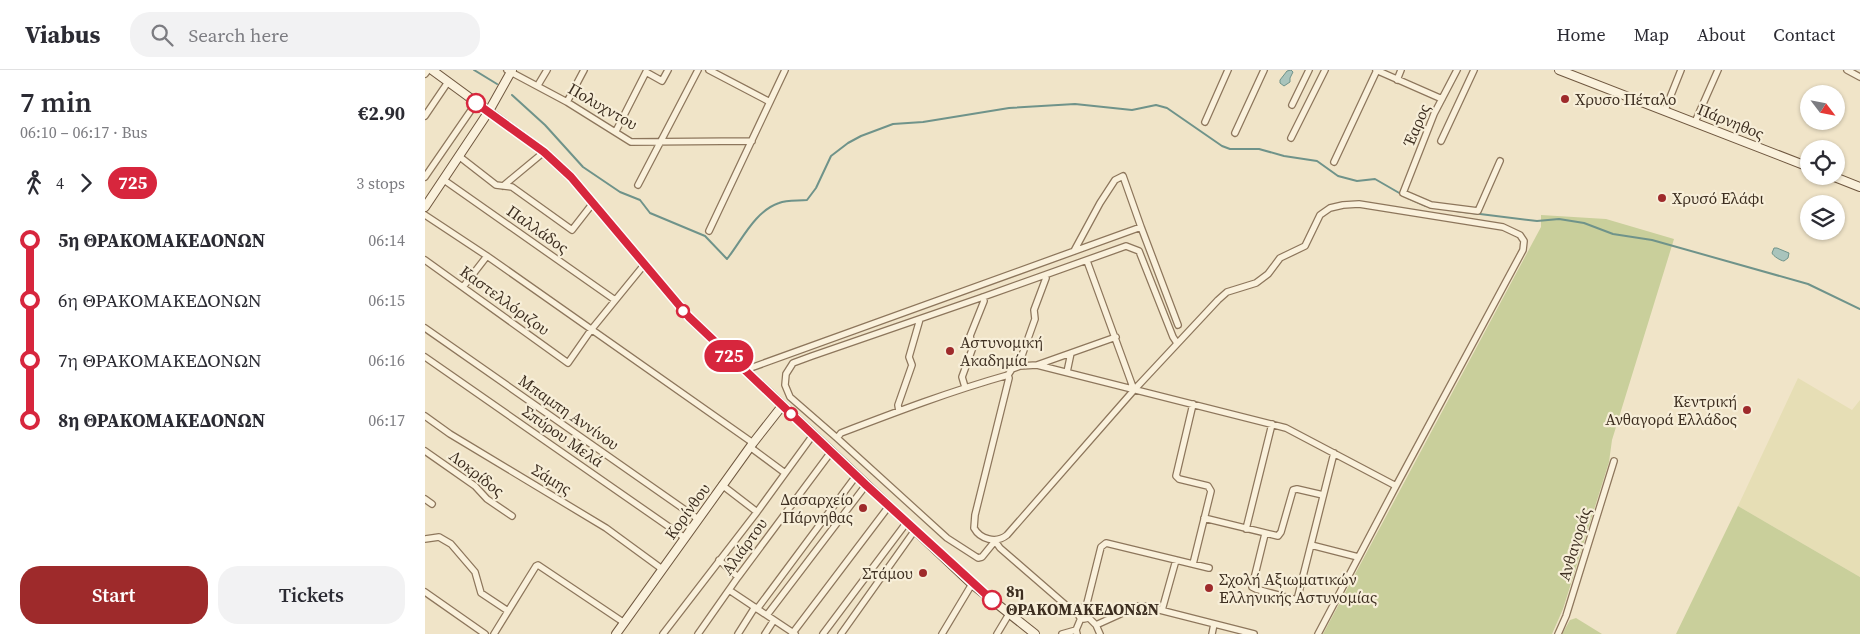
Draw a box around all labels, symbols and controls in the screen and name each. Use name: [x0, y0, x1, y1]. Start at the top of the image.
search box: [130, 12, 480, 57]
text: Viabus: [25, 18, 100, 51]
icon: search: [148, 21, 176, 49]
text: Search here: [188, 22, 289, 48]
text: Home: [1557, 22, 1606, 47]
text: Map: [1634, 22, 1669, 47]
text: About: [1697, 22, 1745, 47]
text: Contact: [1773, 22, 1835, 47]
street label: Πολυχντου: [564, 77, 642, 135]
text: 7 min: [20, 83, 92, 121]
north arrow: [1800, 85, 1845, 130]
map controls: [1800, 85, 1845, 240]
place label: Χρυσο Πέταλο: [1575, 88, 1676, 110]
unlabelled marker: [466, 93, 486, 113]
marker: Χρυσο Πέταλο: [1559, 93, 1571, 105]
street label: Πάρνηθος: [1694, 98, 1768, 144]
text: €2.90: [358, 100, 405, 126]
street label: Έαρος: [1397, 100, 1435, 151]
text: 06:10 – 06:17 · Bus: [20, 121, 148, 143]
button: locate: [1800, 140, 1845, 185]
icon: walk: [20, 169, 48, 197]
icon: forward: [72, 169, 100, 197]
text: 725: [118, 170, 147, 195]
text: 4: [56, 172, 64, 194]
text: 3 stops: [356, 172, 405, 194]
place label: Χρυσό Ελάφι: [1672, 187, 1764, 209]
marker: Χρυσό Ελάφι: [1656, 192, 1668, 204]
button: layers: [1800, 195, 1845, 240]
street label: Παλλάδος: [503, 200, 573, 258]
text: 5η ΘΡΑΚΟΜΑΚΕΔΟΝΩΝ: [58, 227, 265, 253]
text: 06:14: [368, 229, 405, 251]
street label: Καστελλόριζου: [456, 260, 554, 340]
text: 6η ΘΡΑΚΟΜΑΚΕΔΟΝΩΝ: [58, 287, 262, 313]
text: 06:15: [368, 289, 405, 311]
unlabelled marker: [676, 304, 690, 318]
place label: Αστυνομική Ακαδημία: [960, 331, 1043, 371]
line badge: 725: [700, 340, 758, 372]
text: 725: [714, 343, 744, 368]
marker: Αστυνομική Ακαδημία: [944, 345, 956, 357]
text: 7η ΘΡΑΚΟΜΑΚΕΔΟΝΩΝ: [58, 347, 262, 373]
text: 06:16: [368, 349, 405, 371]
street label: Μπαμπη Αννίνου: [514, 369, 624, 455]
place label: Κεντρική Ανθαγορά Ελλάδος: [1605, 390, 1737, 430]
street label: Σπύρου Μελά: [518, 400, 608, 472]
marker: Κεντρική Ανθαγορά Ελλάδος: [1741, 404, 1753, 416]
text: 8η ΘΡΑΚΟΜΑΚΕΔΟΝΩΝ: [58, 407, 265, 433]
unlabelled marker: [784, 407, 798, 421]
text: 06:17: [368, 409, 405, 431]
street label: Λοκρίδος: [445, 445, 509, 501]
street label: Σάμης: [528, 459, 576, 499]
street label: Κορίνθου: [659, 478, 715, 544]
place label: Δασαρχείο Πάρνηθας: [780, 488, 853, 528]
marker: Δασαρχείο Πάρνηθας: [857, 502, 869, 514]
street label: Ανθαγοράς: [1552, 505, 1596, 583]
street label: Αλιάρτου: [716, 513, 772, 579]
place label: Στάμου: [862, 562, 913, 584]
button: Start: [20, 566, 208, 624]
button: Tickets: [218, 566, 405, 624]
marker: Στάμου: [917, 567, 929, 579]
place label: Σχολή Αξιωματικών Ελληνικής Αστυνομίας: [1219, 568, 1377, 608]
place label: 8η ΘΡΑΚΟΜΑΚΕΔΟΝΩΝ: [1006, 580, 1159, 620]
marker: Σχολή Αξιωματικών Ελληνικής Αστυνομίας: [1203, 582, 1215, 594]
marker: 8η ΘΡΑΚΟΜΑΚΕΔΟΝΩΝ: [982, 590, 1002, 610]

